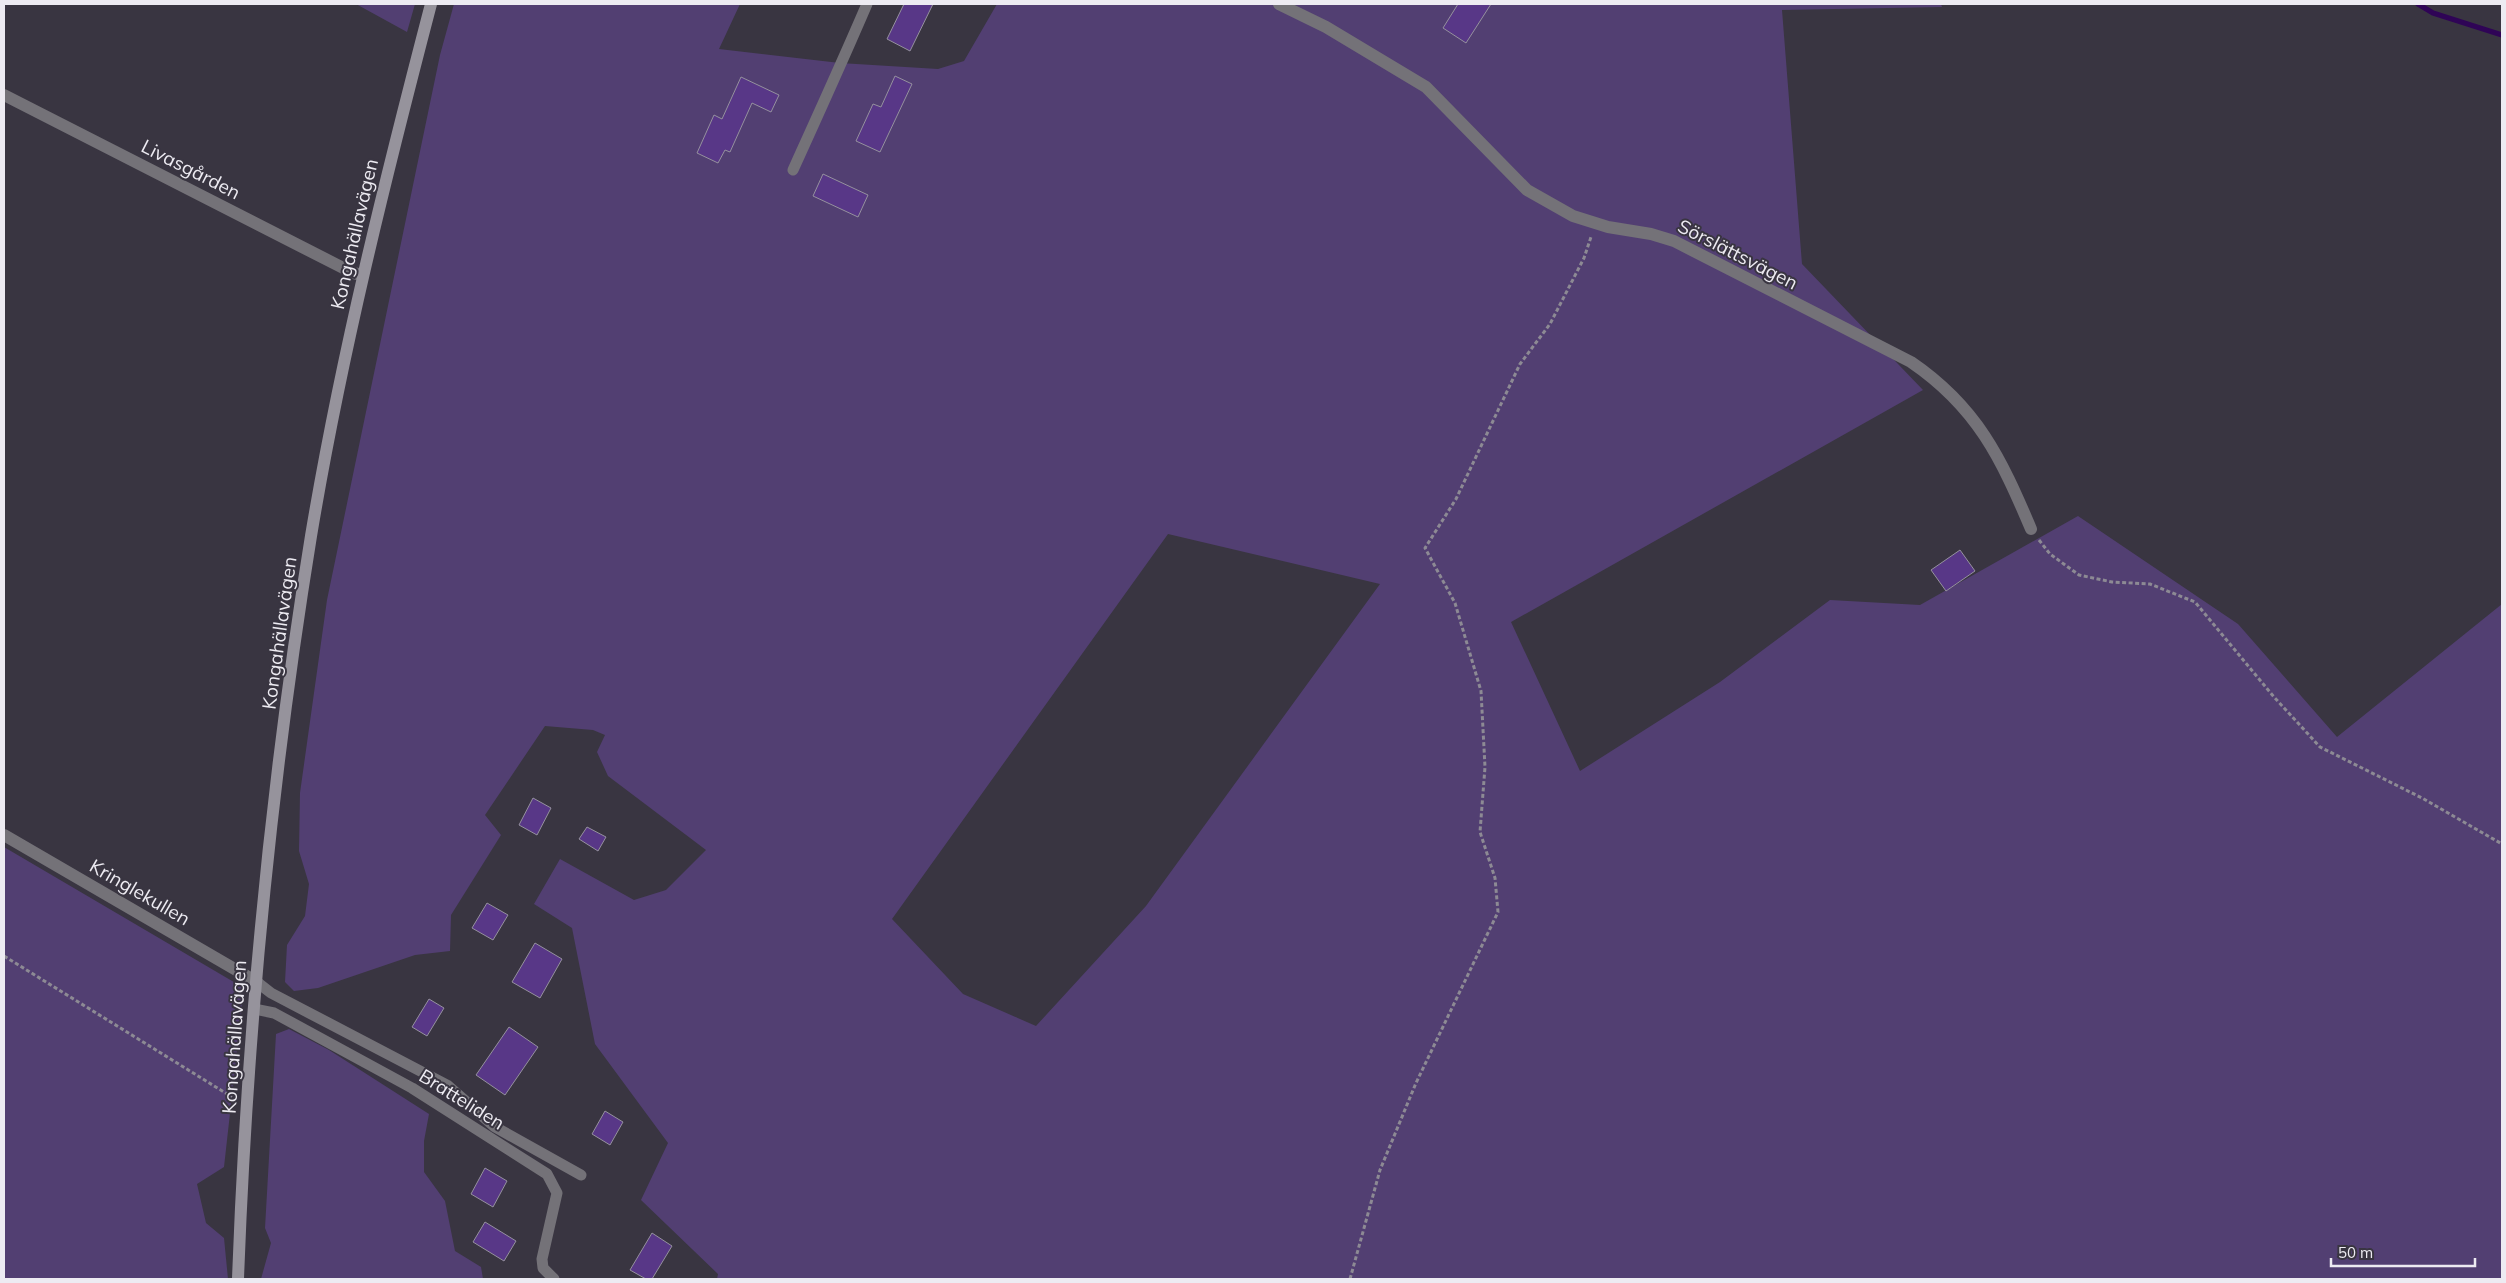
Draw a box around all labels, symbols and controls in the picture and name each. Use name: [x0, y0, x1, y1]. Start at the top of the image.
street label: Livasgården: [137, 134, 245, 204]
street label: Kongahällavägen: [325, 156, 383, 312]
street label: Sörslättsvägen: [1674, 213, 1802, 295]
street label: Kongahällavägen: [256, 555, 302, 711]
street label: Kringlekullen: [85, 854, 195, 930]
street label: Kongahällavägen: [217, 959, 251, 1115]
street label: Bratteliden: [415, 1063, 509, 1135]
scale bar: [2331, 1236, 2475, 1268]
text: 50 m: [2338, 1243, 2373, 1262]

